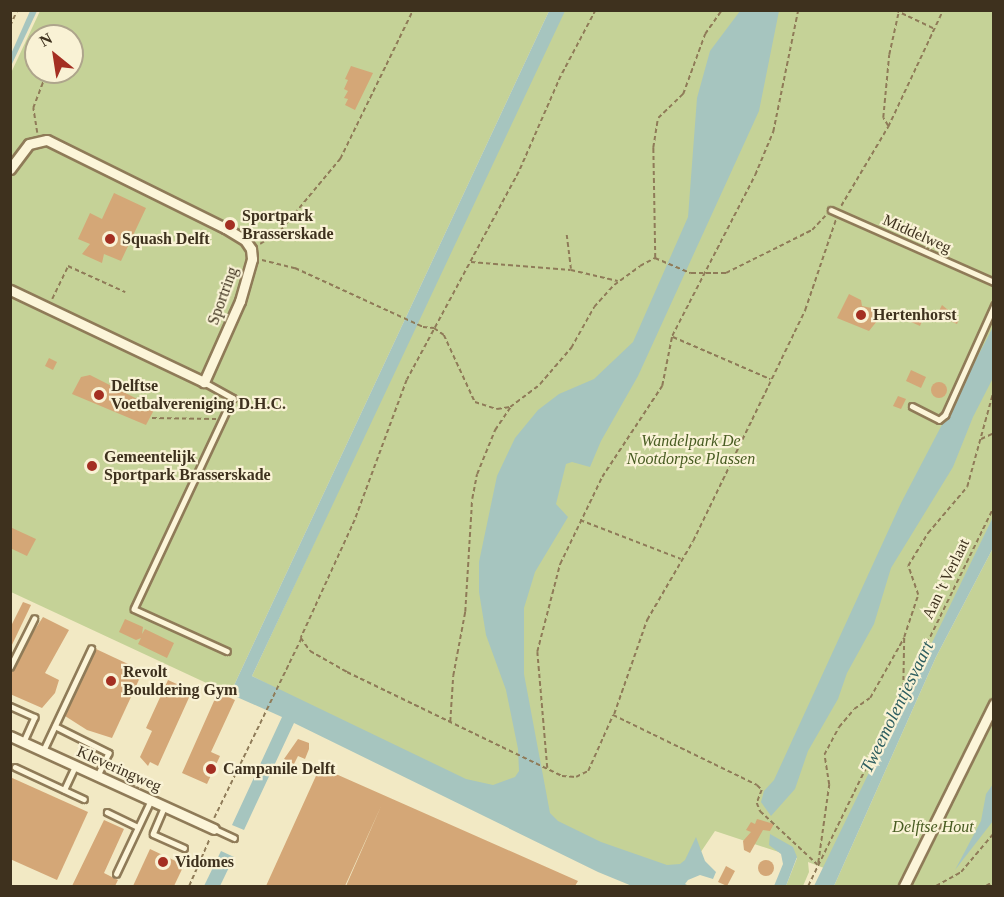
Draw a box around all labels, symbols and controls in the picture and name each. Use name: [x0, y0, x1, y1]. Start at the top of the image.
north arrow: [24, 24, 84, 84]
text: N: [36, 29, 55, 50]
place label: Sportpark Brasserskade: [242, 206, 334, 244]
street label: Middelweg: [880, 210, 954, 258]
marker: Sportpark Brasserskade: [223, 218, 237, 232]
place label: Squash Delft: [122, 229, 210, 249]
marker: Squash Delft: [103, 232, 117, 246]
street label: Sportring: [204, 264, 242, 328]
place label: Hertenhorst: [873, 305, 957, 325]
marker: Hertenhorst: [854, 308, 868, 322]
place label: Delftse Voetbalvereniging D.H.C.: [111, 376, 286, 414]
marker: Delftse Voetbalvereniging D.H.C.: [92, 388, 106, 402]
park label: Wandelpark De Nootdorpse Plassen: [627, 431, 755, 469]
place label: Gemeentelijk Sportpark Brasserskade: [104, 447, 271, 485]
marker: Gemeentelijk Sportpark Brasserskade: [85, 459, 99, 473]
street label: Aan 't Verlaat: [918, 536, 974, 622]
water label: Tweemolentjesvaart: [856, 638, 938, 776]
place label: Revolt Bouldering Gym: [123, 662, 237, 700]
marker: Revolt Bouldering Gym: [104, 674, 118, 688]
street label: Kleveringweg: [74, 742, 164, 796]
place label: Campanile Delft: [223, 759, 335, 779]
marker: Campanile Delft: [204, 762, 218, 776]
park label: Delftse Hout: [892, 817, 974, 837]
place label: Vidomes: [175, 852, 234, 872]
marker: Vidomes: [156, 855, 170, 869]

